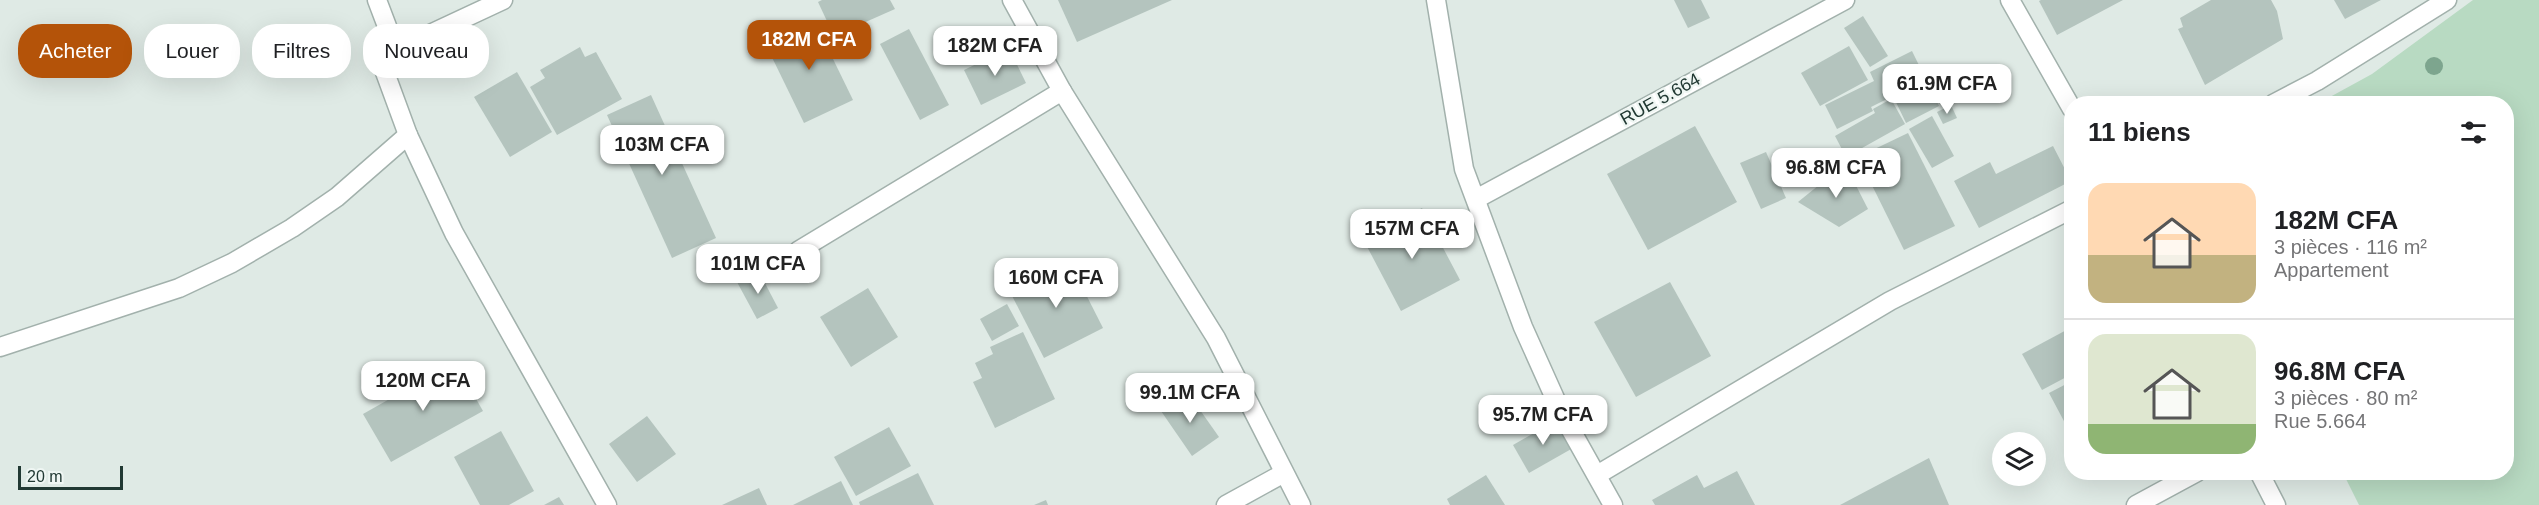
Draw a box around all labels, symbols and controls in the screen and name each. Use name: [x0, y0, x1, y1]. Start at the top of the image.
pin: 182M CFA: [747, 20, 871, 71]
chip: Acheter: [18, 24, 132, 78]
chip: Louer: [144, 24, 240, 78]
chip: Filtres: [252, 24, 351, 78]
chip: Nouveau: [363, 24, 489, 78]
pin: 182M CFA: [933, 26, 1057, 77]
text: 182M CFA: [761, 28, 857, 50]
text: 182M CFA: [947, 34, 1043, 56]
pin: 61.9M CFA: [1878, 64, 2016, 115]
street label: RUE 5.664: [1617, 69, 1703, 129]
text: 61.9M CFA: [1896, 72, 1998, 94]
icon: filters: [2457, 116, 2490, 149]
text: 11 biens: [2088, 117, 2191, 147]
pin: 103M CFA: [600, 125, 724, 176]
text: 103M CFA: [614, 133, 710, 155]
pin: 96.8M CFA: [1767, 148, 1905, 199]
text: 96.8M CFA: [1785, 156, 1887, 178]
text: 182M CFA: [2274, 205, 2398, 235]
icon: home: [2136, 207, 2208, 279]
pin: 157M CFA: [1350, 209, 1474, 260]
text: 157M CFA: [1364, 217, 1460, 239]
text: 3 pièces · 116 m²: [2274, 236, 2427, 258]
pin: 101M CFA: [696, 244, 820, 295]
text: 101M CFA: [710, 252, 806, 274]
pin: 160M CFA: [994, 258, 1118, 309]
text: Appartement: [2274, 259, 2389, 281]
text: 160M CFA: [1008, 266, 1104, 288]
text: 96.8M CFA: [2274, 356, 2406, 386]
icon: home: [2136, 358, 2208, 430]
pin: 120M CFA: [361, 361, 485, 412]
text: 120M CFA: [375, 369, 471, 391]
pin: 99.1M CFA: [1121, 373, 1259, 424]
text: 99.1M CFA: [1139, 381, 1241, 403]
text: 3 pièces · 80 m²: [2274, 387, 2417, 409]
pin: 95.7M CFA: [1474, 395, 1612, 446]
text: 95.7M CFA: [1492, 403, 1594, 425]
text: Rue 5.664: [2274, 410, 2366, 432]
map controls: [1992, 432, 2046, 486]
button: layers: [1992, 432, 2046, 486]
scale bar: [18, 463, 123, 490]
text: 20 m: [27, 468, 63, 485]

